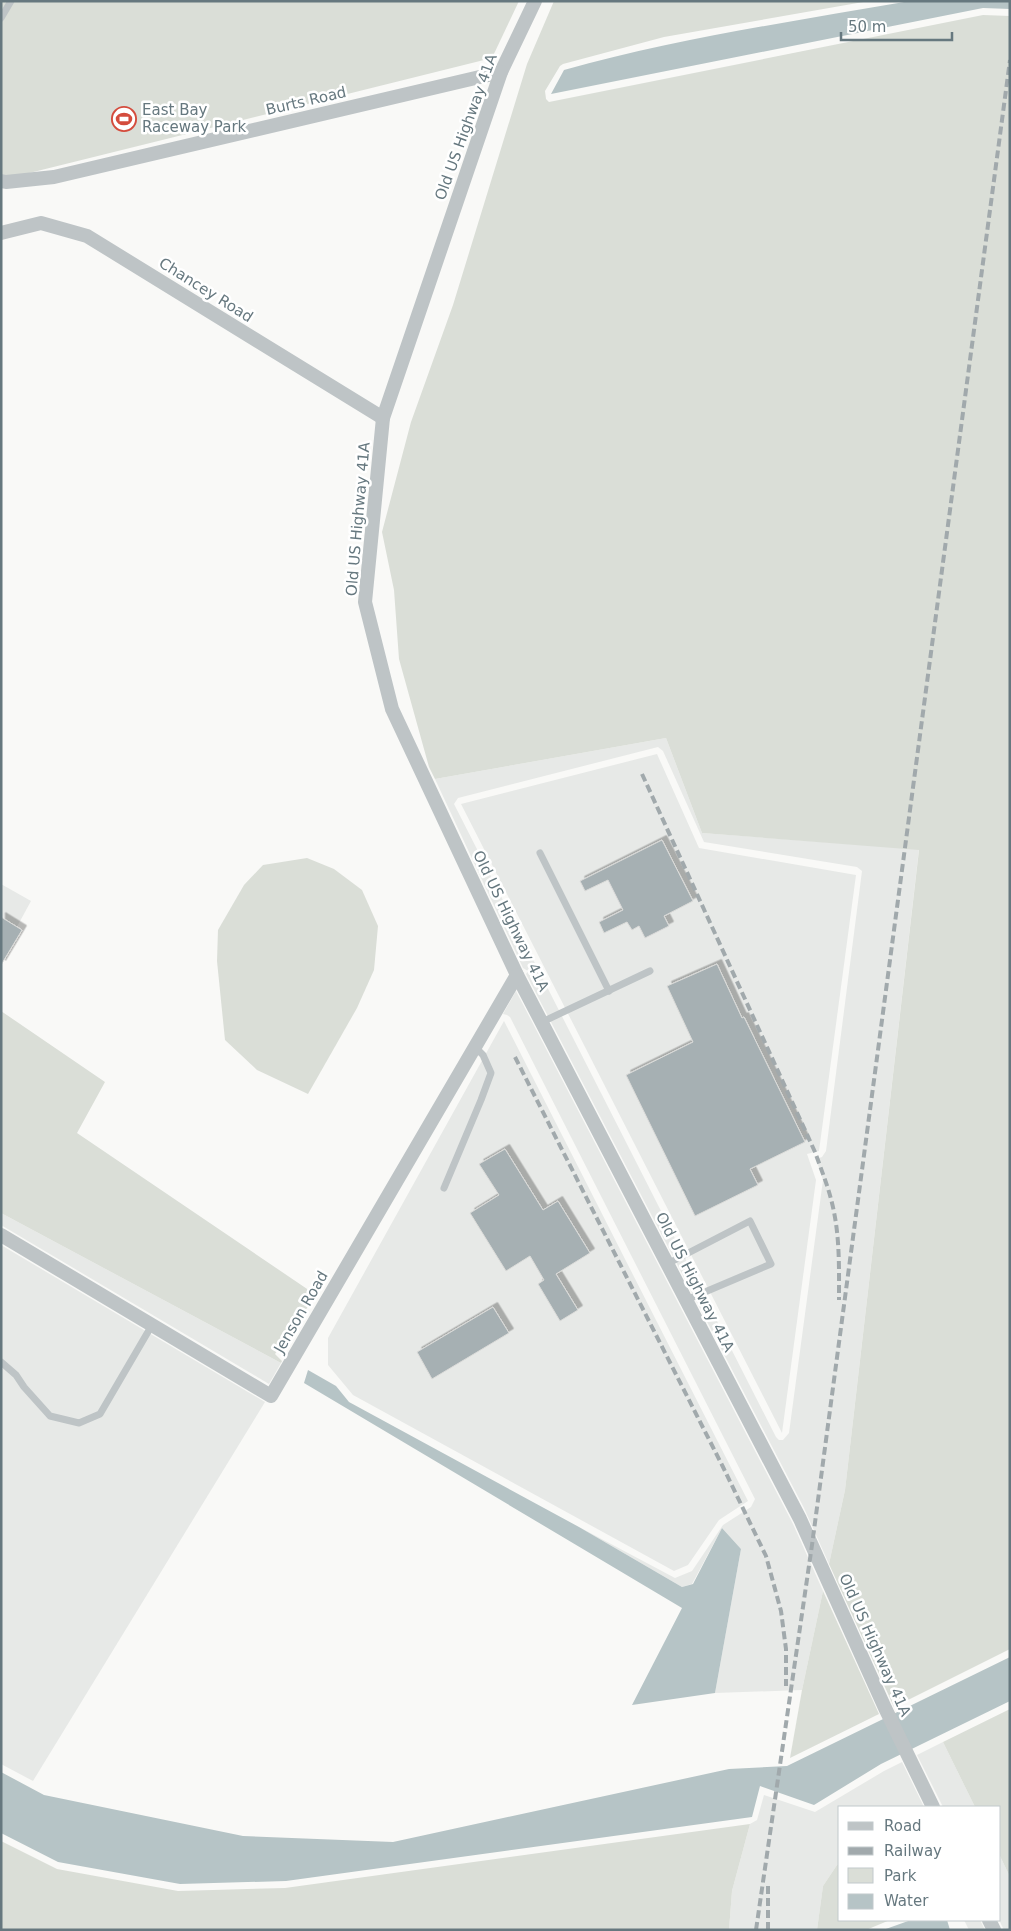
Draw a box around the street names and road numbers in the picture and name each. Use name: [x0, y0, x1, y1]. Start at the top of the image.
street label: Old US Highway 41A: [431, 51, 501, 203]
street label: Burts Road: [264, 83, 348, 119]
street label: Chancey Road: [156, 254, 256, 326]
street label: Old US Highway 41A: [342, 441, 374, 597]
street label: Old US Highway 41A: [469, 848, 553, 995]
street label: Old US Highway 41A: [652, 1209, 738, 1356]
street label: Jenson Road: [270, 1268, 332, 1357]
street label: Old US Highway 41A: [835, 1571, 915, 1720]

